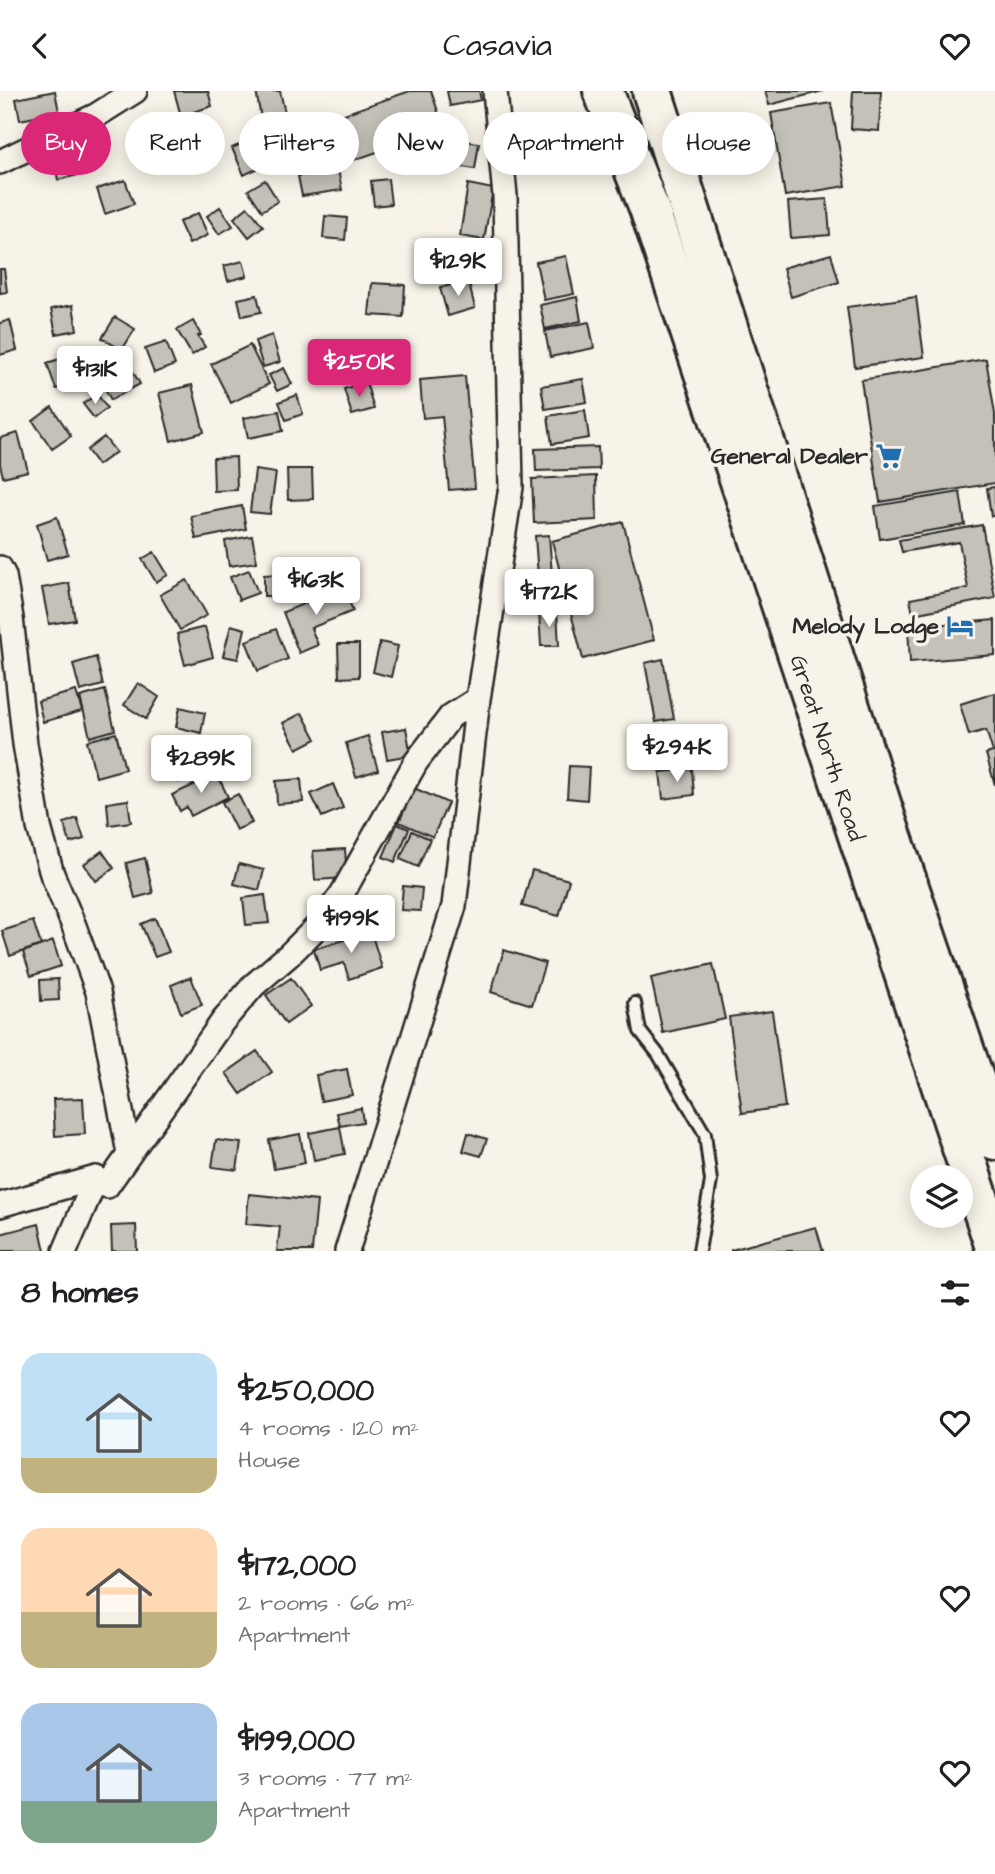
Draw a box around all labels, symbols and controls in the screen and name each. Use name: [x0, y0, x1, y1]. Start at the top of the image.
text: Casavia: [443, 23, 552, 68]
icon: back: [21, 27, 59, 65]
icon: heart: [936, 27, 974, 65]
chip: Buy: [21, 112, 111, 175]
chip: Rent: [125, 112, 225, 175]
chip: Filters: [239, 112, 359, 175]
chip: New: [373, 112, 469, 175]
chip: Apartment: [483, 112, 648, 175]
chip: House: [662, 112, 775, 175]
pin: $129K: [409, 239, 507, 298]
text: $129K: [430, 245, 486, 277]
pin: $250K: [310, 339, 408, 399]
text: $250K: [324, 346, 394, 378]
pin: $131K: [46, 347, 144, 406]
text: $131K: [73, 353, 117, 385]
place label: General Dealer: [711, 440, 868, 472]
supermarket icon: General Dealer: [874, 441, 904, 471]
pin: $163K: [267, 557, 365, 617]
text: $163K: [288, 564, 344, 596]
pin: $172K: [500, 569, 598, 629]
text: $172K: [521, 576, 577, 608]
place label: Melody Lodge: [792, 610, 940, 644]
hotel icon: Melody Lodge: [945, 611, 975, 641]
street label: Great North Road: [782, 651, 872, 845]
pin: $294K: [628, 725, 726, 784]
text: $294K: [643, 731, 711, 763]
pin: $289K: [152, 735, 250, 795]
text: $289K: [167, 742, 235, 774]
pin: $199K: [302, 895, 400, 955]
text: $199K: [323, 902, 379, 934]
map controls: [910, 1165, 973, 1228]
button: layers: [910, 1165, 973, 1228]
text: 8 homes: [21, 1272, 139, 1314]
icon: filters: [936, 1274, 974, 1312]
text: $250,000: [238, 1370, 374, 1412]
icon: home: [77, 1381, 161, 1465]
icon: heart: [936, 1404, 974, 1442]
text: 4 rooms · 120 m²: [238, 1412, 419, 1444]
text: House: [238, 1444, 301, 1476]
text: $172,000: [238, 1545, 356, 1587]
icon: home: [77, 1556, 161, 1640]
icon: heart: [936, 1579, 974, 1617]
text: 2 rooms · 66 m²: [238, 1587, 415, 1619]
text: Apartment: [238, 1619, 350, 1651]
text: $199,000: [238, 1720, 355, 1762]
icon: home: [77, 1731, 161, 1815]
icon: heart: [936, 1754, 974, 1792]
text: 3 rooms · 77 m²: [238, 1762, 413, 1794]
text: Apartment: [238, 1794, 350, 1826]

